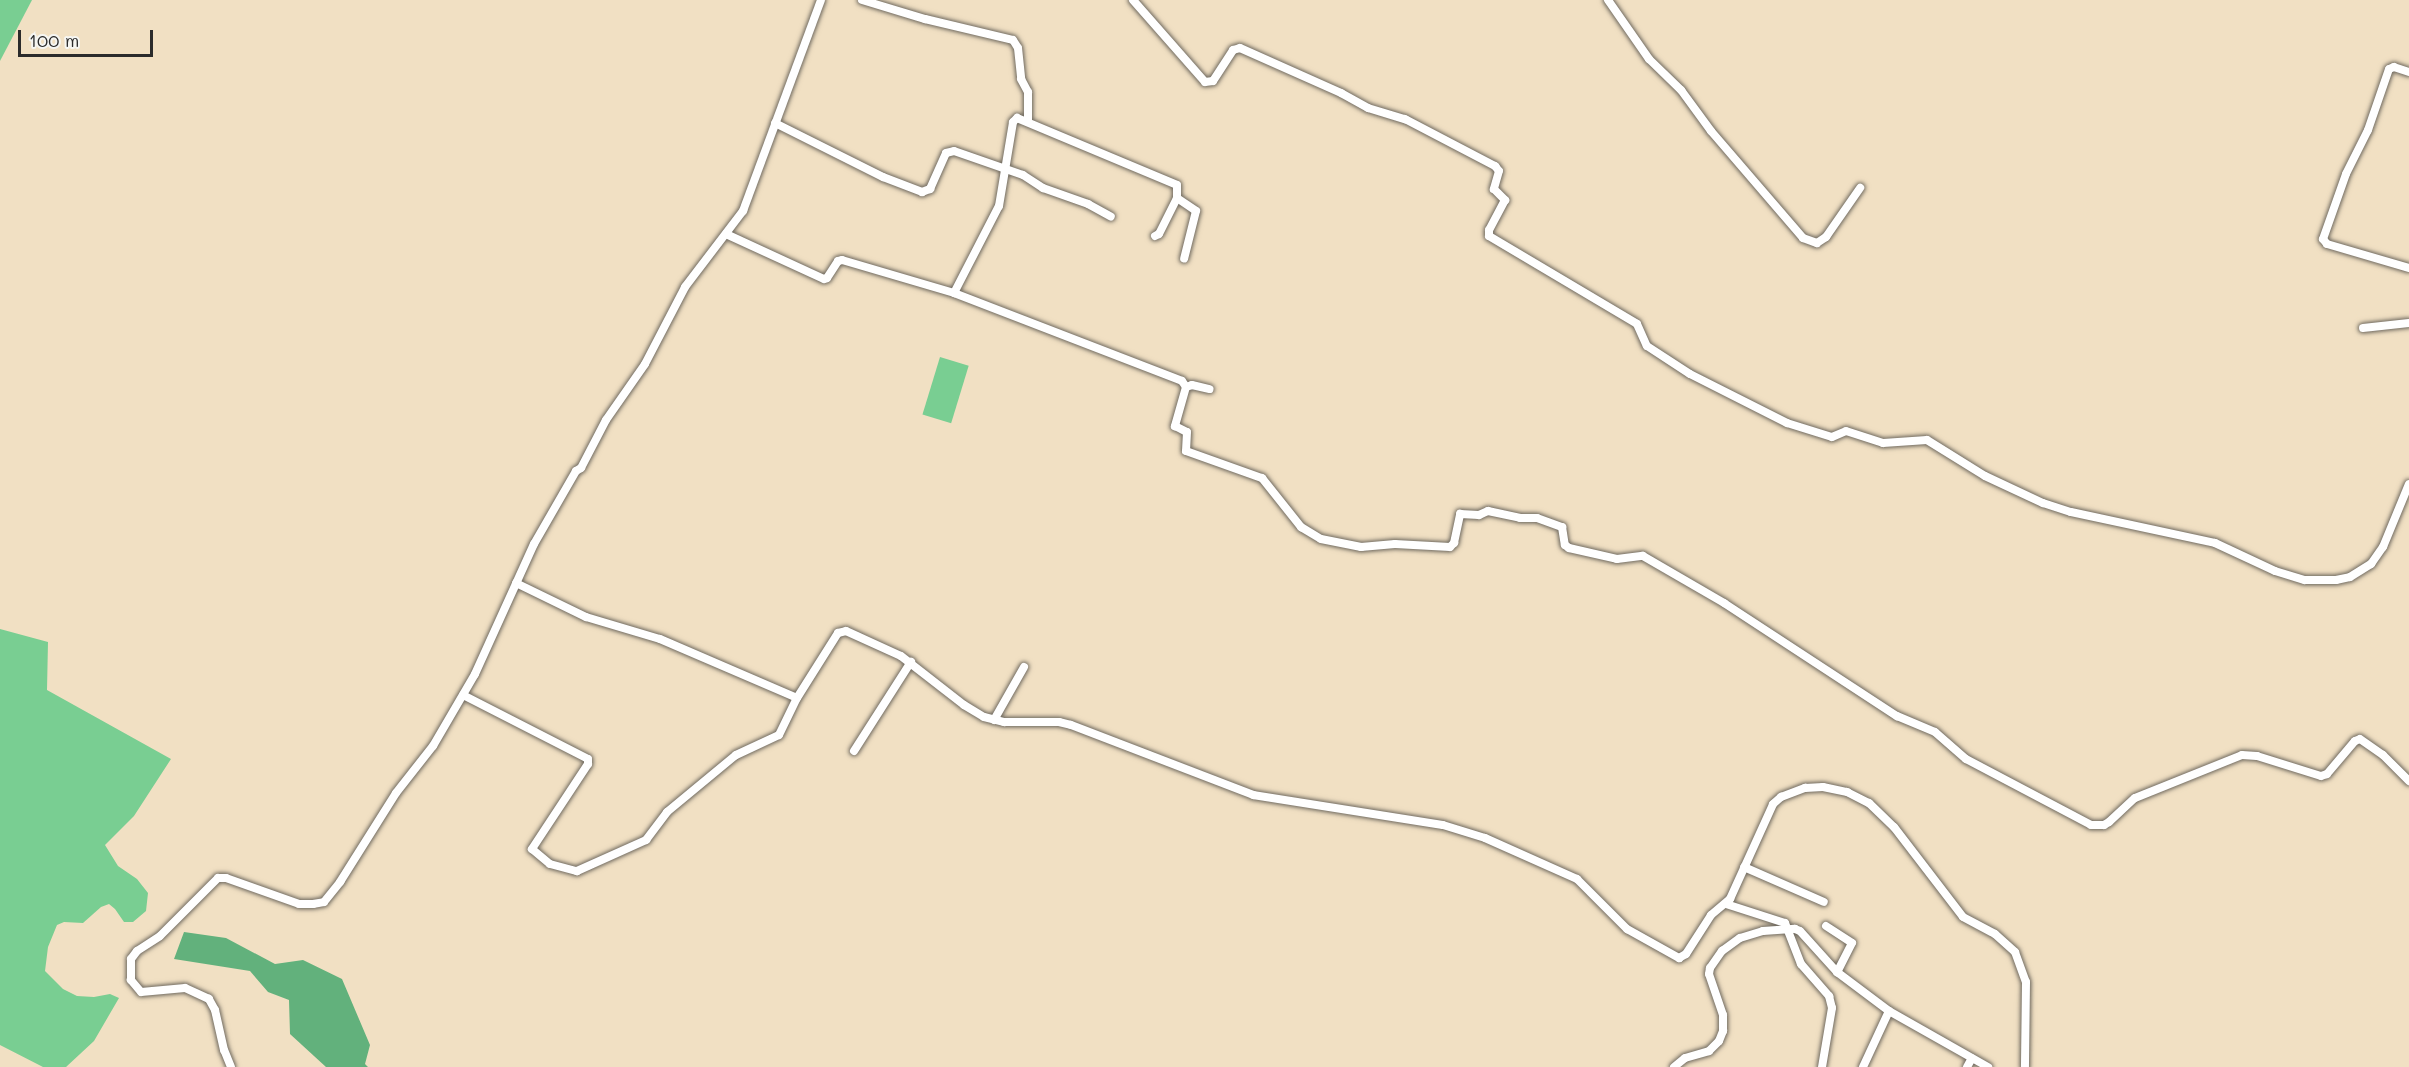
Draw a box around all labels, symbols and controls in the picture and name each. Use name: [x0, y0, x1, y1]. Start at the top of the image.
scale bar: [21, 18, 156, 56]
text: 100 m: [29, 28, 79, 52]

